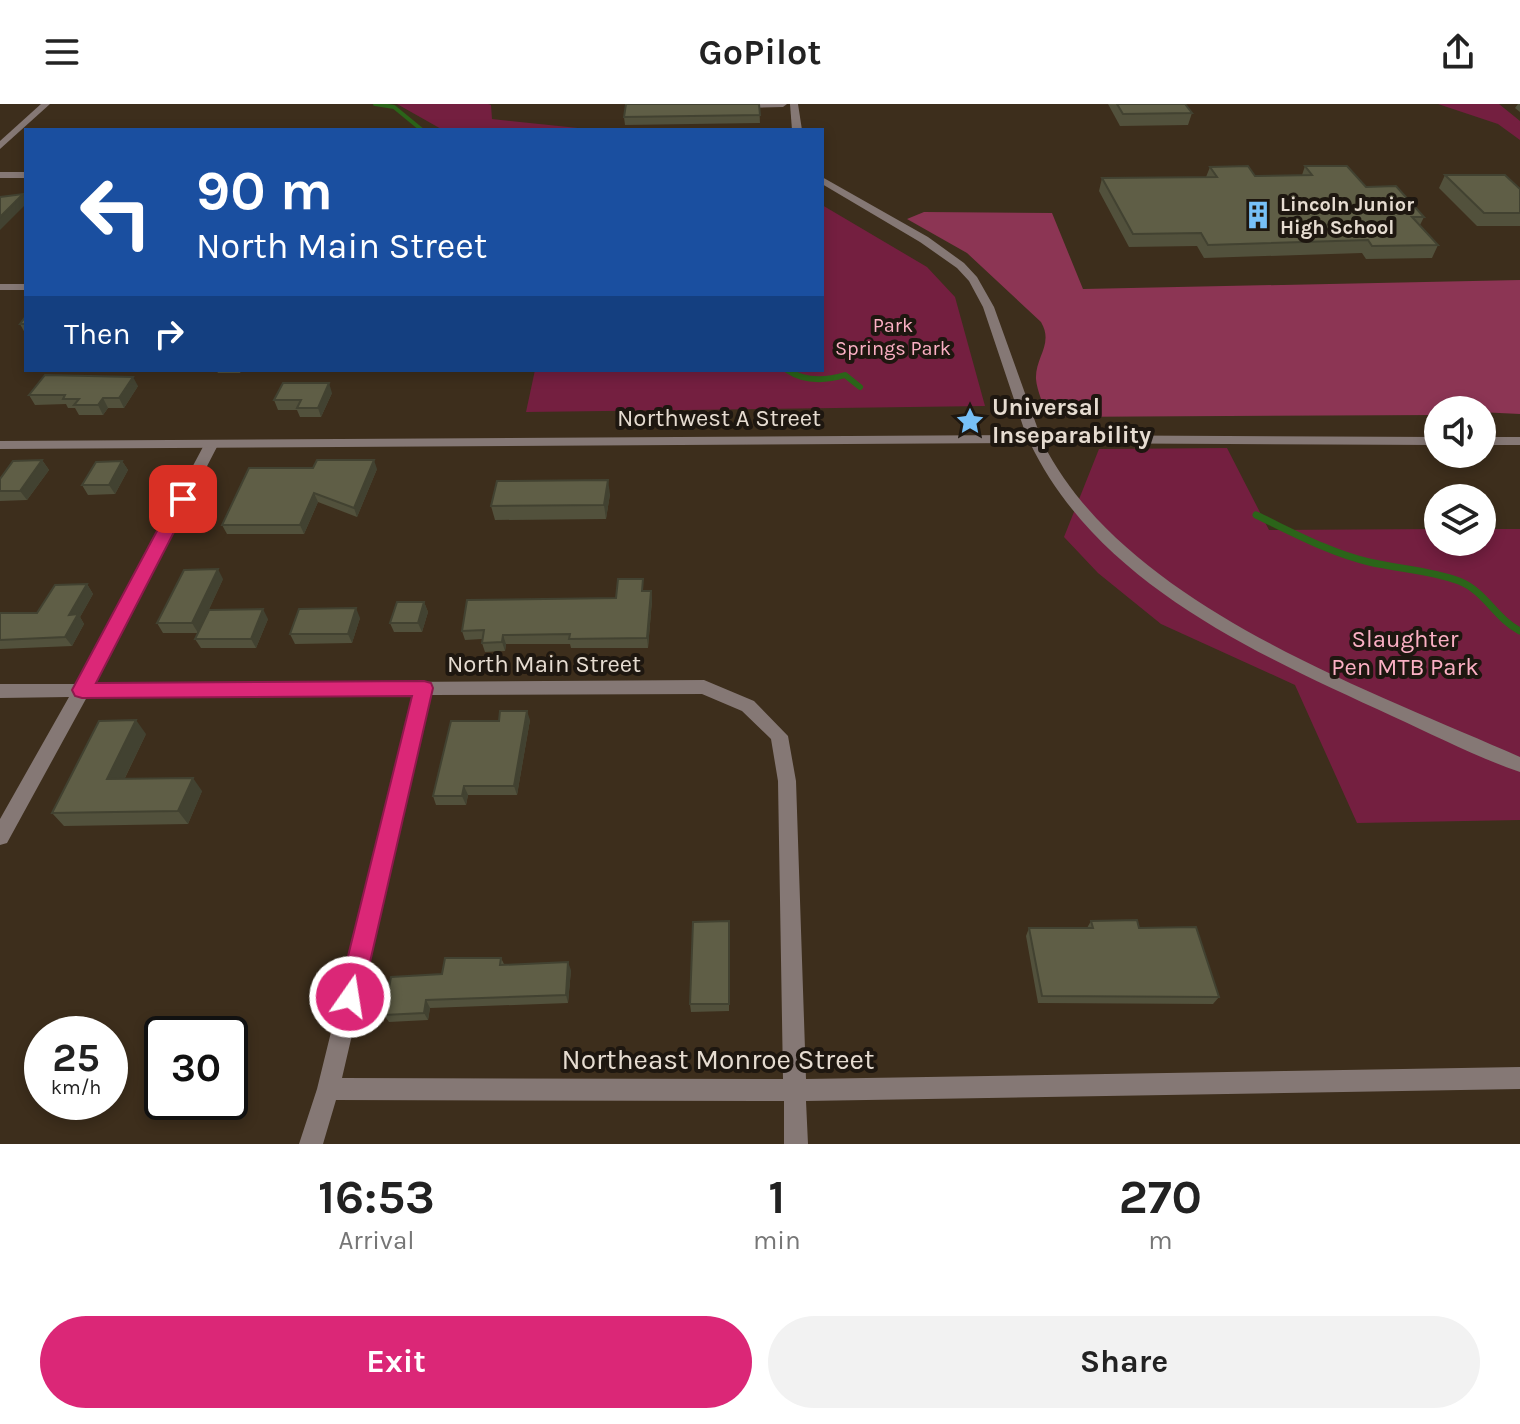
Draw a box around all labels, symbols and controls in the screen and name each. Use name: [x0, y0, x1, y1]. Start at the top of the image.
icon: menu: [40, 30, 84, 74]
icon: share: [1436, 30, 1480, 74]
text: GoPilot: [699, 31, 822, 73]
text: 90 m: [196, 158, 333, 223]
icon: left: [64, 160, 168, 264]
place label: Lincoln Junior High School: [1280, 193, 1414, 239]
building icon: Lincoln Junior High School: [1243, 200, 1273, 230]
text: North Main Street: [196, 225, 487, 267]
icon: right: [147, 312, 191, 356]
park label: Park Springs Park: [835, 314, 951, 360]
text: Then: [64, 316, 131, 352]
place label: Universal Inseparability: [992, 393, 1151, 449]
map controls: [1424, 396, 1496, 556]
button: sound: [1424, 396, 1496, 468]
street label: Northwest A Street: [617, 404, 821, 432]
place icon: Universal Inseparability: [955, 406, 985, 436]
pin: [149, 465, 217, 533]
icon: arrive: [161, 477, 205, 521]
button: layers: [1424, 484, 1496, 556]
park label: Slaughter Pen MTB Park: [1331, 625, 1479, 681]
street label: North Main Street: [447, 650, 641, 678]
position arrow: [308, 955, 392, 1039]
speed limit sign: 30: [144, 1016, 248, 1120]
text: 25: [52, 1034, 100, 1081]
street label: Northeast Monroe Street: [562, 1043, 874, 1076]
text: km/h: [51, 1076, 101, 1099]
text: 16:53: [318, 1169, 435, 1225]
text: 1: [768, 1169, 785, 1225]
text: 270: [1119, 1169, 1202, 1225]
text: Arrival: [338, 1225, 415, 1256]
text: min: [753, 1225, 801, 1256]
text: m: [1148, 1225, 1173, 1256]
button: Exit: [40, 1316, 752, 1408]
button: Share: [768, 1316, 1480, 1408]

